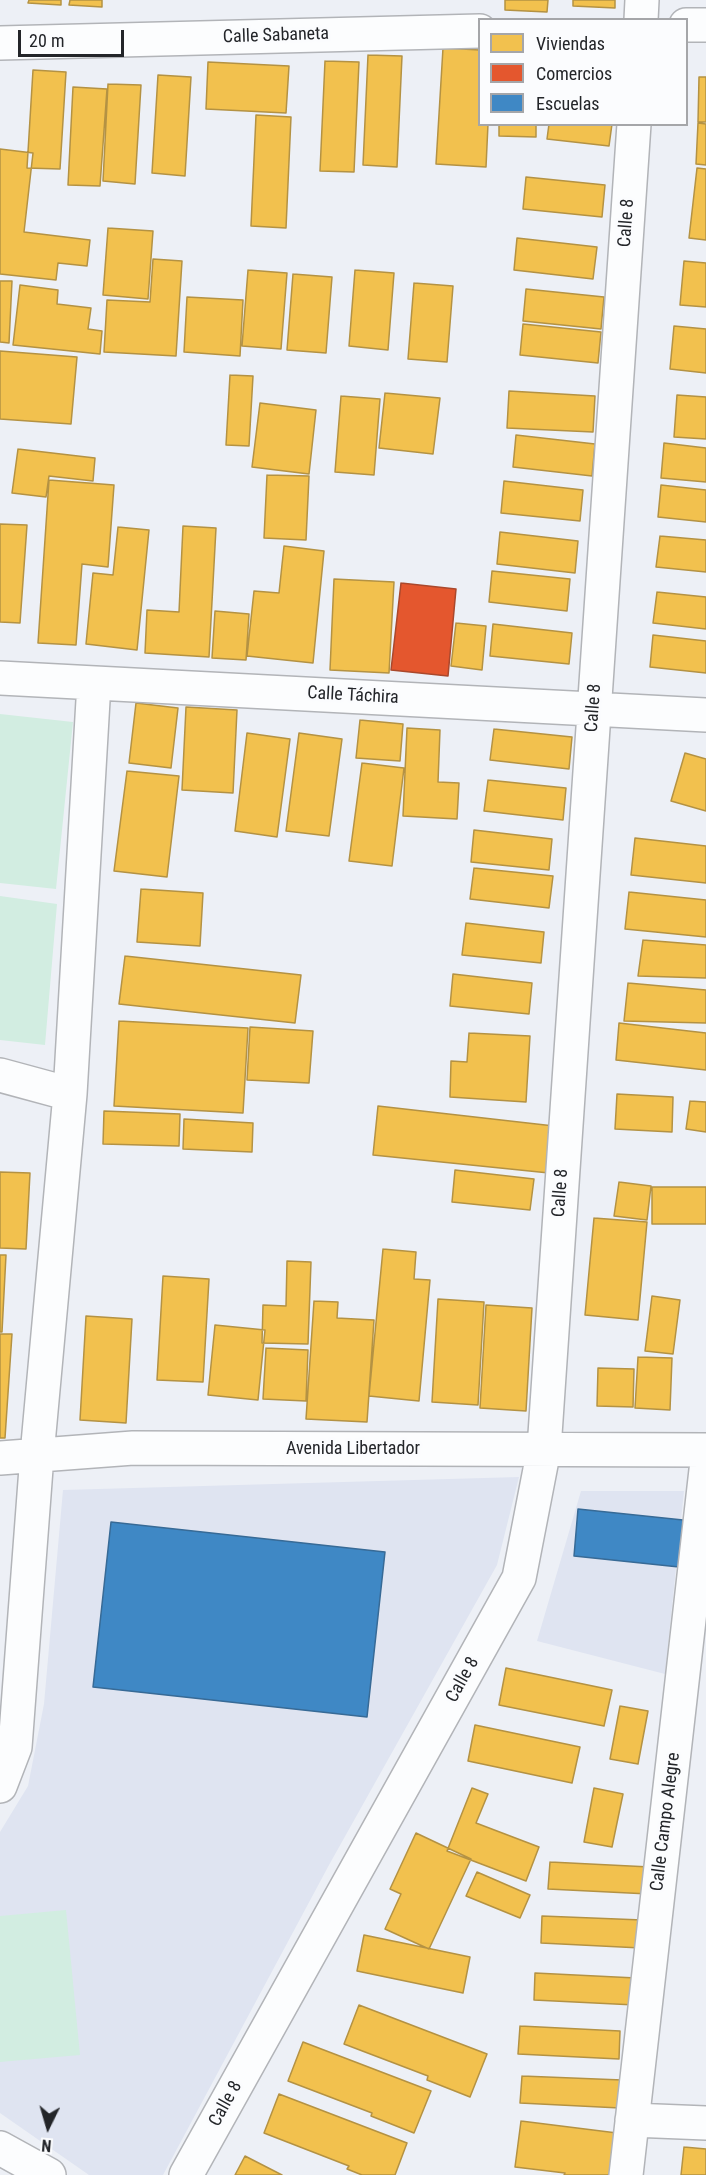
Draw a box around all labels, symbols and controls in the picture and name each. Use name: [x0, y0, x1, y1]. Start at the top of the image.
scale bar: [21, 18, 128, 56]
legend: [478, 18, 688, 126]
street label: Calle Sabaneta: [223, 23, 329, 49]
text: 20 m: [29, 30, 64, 51]
text: Viviendas: [536, 33, 605, 54]
text: Comercios: [536, 63, 612, 84]
text: Escuelas: [536, 93, 600, 114]
street label: Calle 8: [615, 198, 639, 248]
street label: Calle Táchira: [307, 683, 399, 709]
street label: Calle 8: [582, 683, 606, 733]
street label: Calle 8: [549, 1168, 573, 1218]
street label: Avenida Libertador: [286, 1438, 420, 1460]
street label: Calle 8: [442, 1654, 484, 1706]
street label: Calle Campo Alegre: [647, 1751, 685, 1893]
street label: Calle 8: [205, 2078, 247, 2130]
north arrow: [18, 2097, 78, 2157]
text: N: [41, 2136, 52, 2155]

